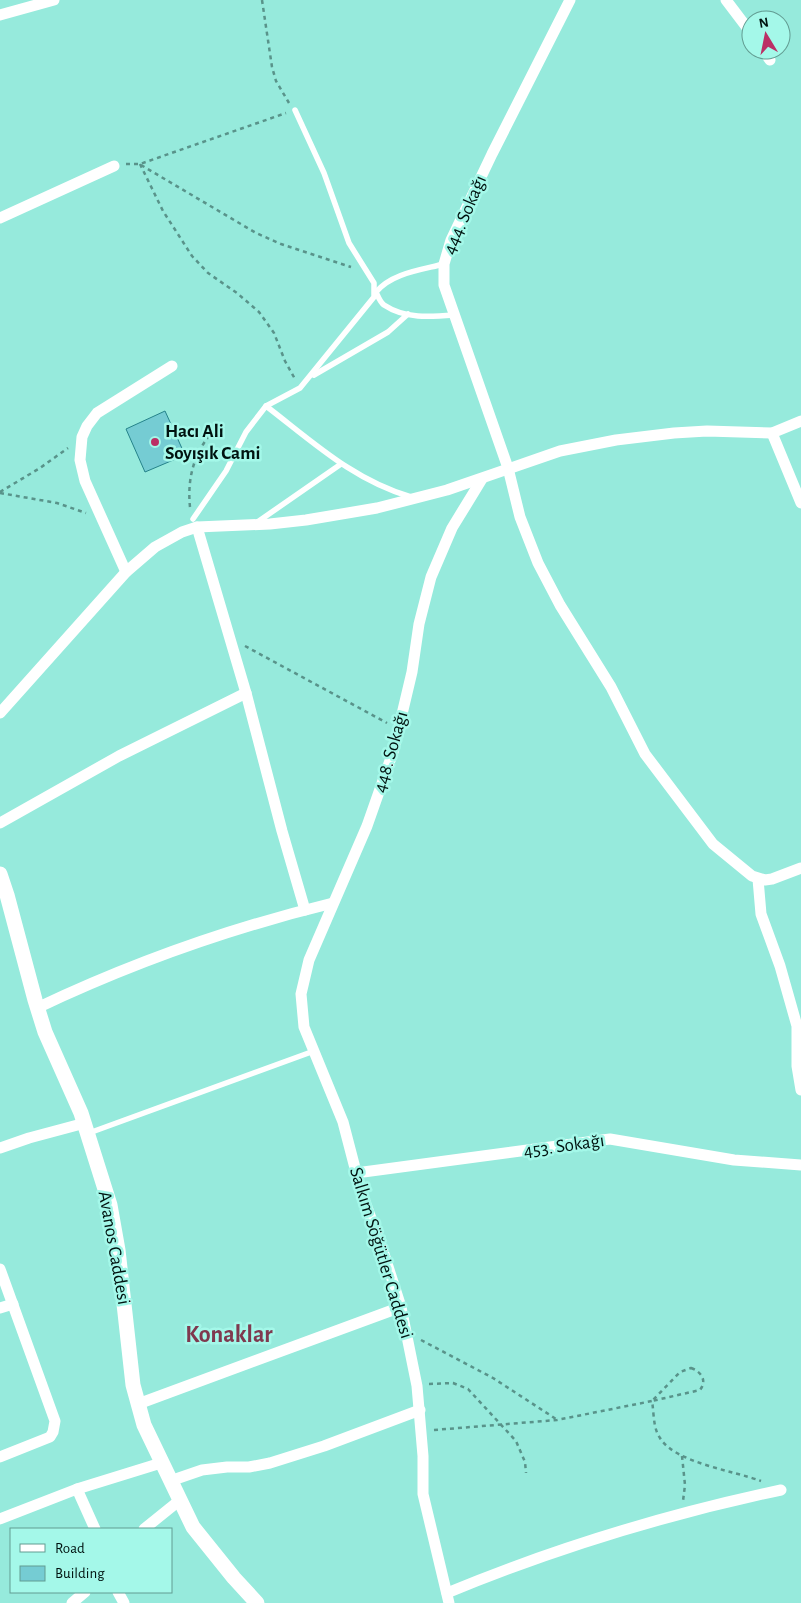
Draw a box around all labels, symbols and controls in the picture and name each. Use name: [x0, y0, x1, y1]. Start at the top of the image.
north arrow: [741, 10, 791, 60]
text: N: [758, 15, 770, 31]
street label: 444. Sokağı: [440, 173, 490, 257]
place label: Hacı Ali Soyışık Cami: [165, 422, 260, 463]
marker: Hacı Ali Soyışık Cami: [149, 436, 161, 448]
street label: 448. Sokağı: [370, 709, 412, 795]
street label: 453. Sokağı: [522, 1131, 606, 1161]
street label: Salkım Söğütler Caddesi: [346, 1165, 416, 1341]
street label: Avanos Caddesi: [95, 1190, 133, 1306]
district label: Konaklar: [185, 1323, 273, 1347]
legend: [10, 1528, 172, 1593]
text: Road: [55, 1541, 85, 1556]
text: Building: [55, 1566, 105, 1581]

